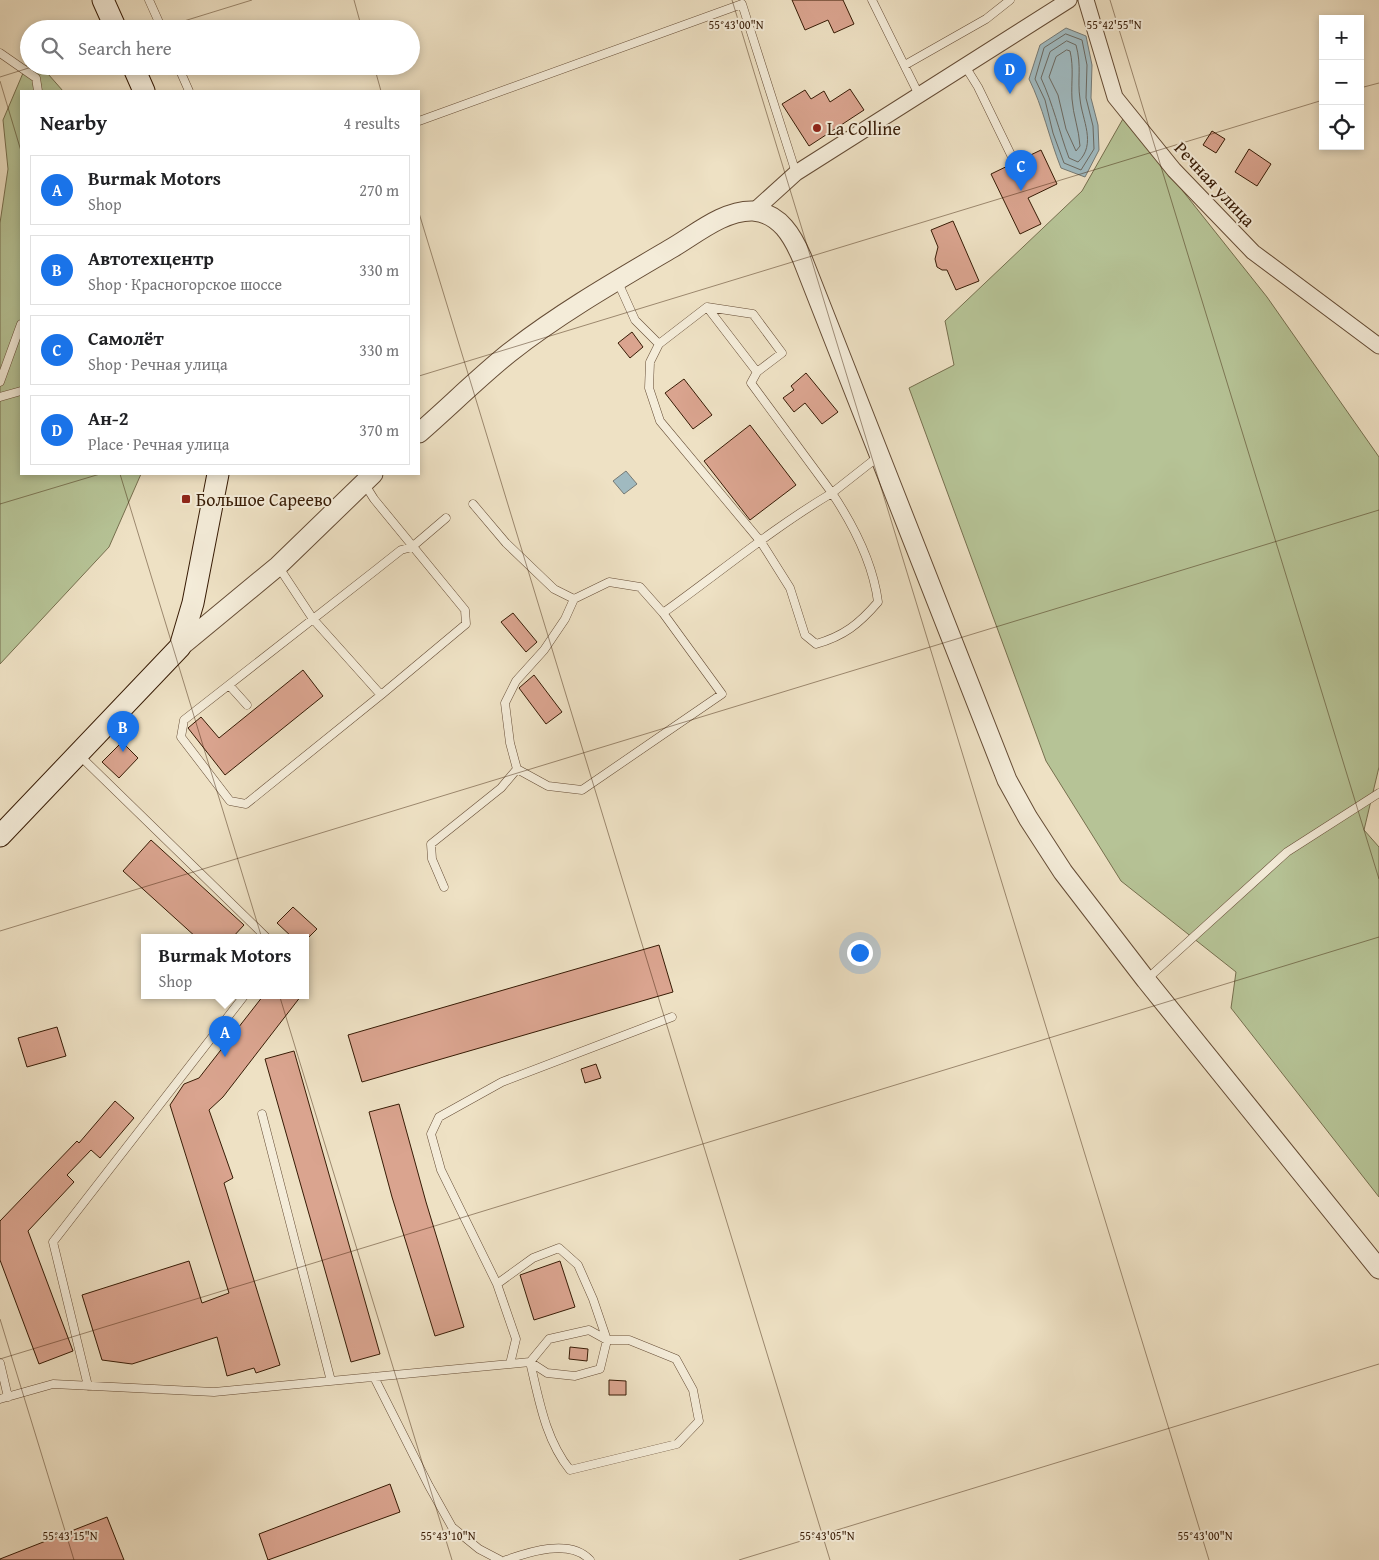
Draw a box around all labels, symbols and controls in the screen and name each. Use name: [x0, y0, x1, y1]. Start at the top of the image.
map controls: [1319, 15, 1364, 150]
button: +: [1319, 15, 1364, 60]
text: 55°43'00"N: [708, 16, 764, 33]
text: 55°42'55"N: [1086, 16, 1142, 33]
search box: [20, 20, 420, 75]
icon: search: [38, 34, 66, 62]
text: Search here: [78, 34, 172, 62]
pin: D: [994, 53, 1026, 94]
button: −: [1319, 60, 1364, 105]
button: locate: [1319, 105, 1364, 150]
text: Nearby: [40, 107, 107, 138]
text: 4 results: [343, 111, 400, 135]
place label: La Colline: [827, 115, 901, 142]
marker: La Colline: [811, 122, 823, 134]
street label: Речная улица: [1168, 135, 1262, 233]
pin: C: [1005, 150, 1037, 191]
text: Burmak Motors: [88, 164, 221, 192]
text: A: [52, 178, 62, 202]
text: 270 m: [359, 178, 399, 202]
text: Shop: [88, 192, 122, 216]
text: Автотехцентр: [88, 244, 214, 272]
text: B: [52, 258, 62, 282]
text: 330 m: [359, 258, 399, 282]
text: Shop · Красногорское шоссе: [88, 272, 282, 296]
text: Самолёт: [88, 324, 164, 352]
text: C: [52, 338, 62, 362]
text: 330 m: [359, 338, 399, 362]
text: Shop · Речная улица: [88, 352, 228, 376]
text: Ан-2: [88, 404, 129, 432]
text: D: [52, 418, 62, 442]
text: 370 m: [359, 418, 399, 442]
text: Place · Речная улица: [88, 432, 229, 456]
place label: Большое Сареево: [196, 486, 332, 513]
marker: Большое Сареево: [180, 493, 192, 505]
pin: B: [107, 711, 139, 752]
popup: [141, 934, 309, 999]
your location: [847, 940, 873, 966]
text: Burmak Motors: [158, 941, 292, 969]
text: Shop: [158, 969, 192, 993]
pin: A: [209, 1016, 241, 1057]
text: 55°43'15"N: [42, 1527, 98, 1544]
text: 55°43'10"N: [420, 1527, 476, 1544]
text: 55°43'05"N: [799, 1527, 855, 1544]
text: 55°43'00"N: [1177, 1527, 1233, 1544]

